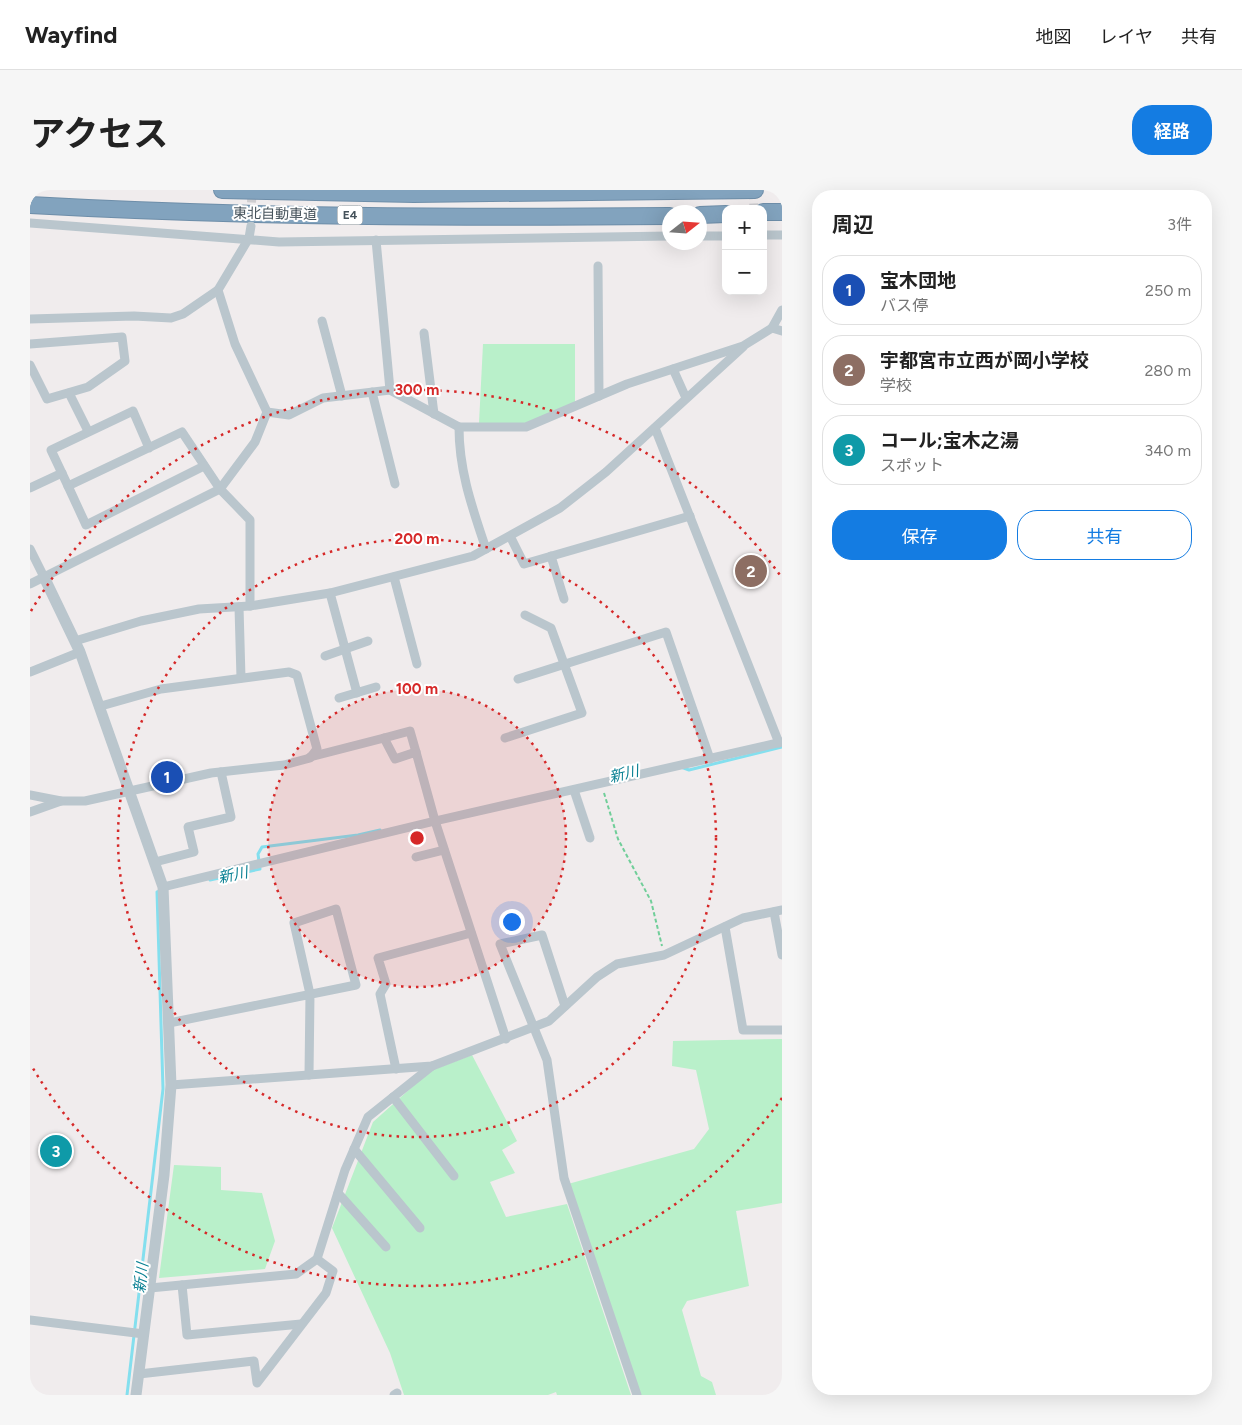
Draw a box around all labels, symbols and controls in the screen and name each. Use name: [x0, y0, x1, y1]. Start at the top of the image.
text: Wayfind: [25, 20, 118, 49]
text: 地図: [1036, 26, 1072, 48]
text: レイヤ: [1100, 26, 1153, 48]
text: 共有: [1181, 26, 1217, 48]
button: 経路: [1132, 105, 1212, 155]
text: アクセス: [30, 113, 168, 155]
street label: 東北自動車道: [233, 205, 317, 223]
north arrow: [662, 205, 707, 250]
map controls: [722, 205, 767, 295]
button: +: [722, 205, 767, 250]
road number: E4: [338, 206, 362, 224]
text: 周辺: [832, 212, 874, 237]
text: 3件: [1167, 215, 1192, 234]
button: −: [722, 250, 767, 295]
text: 宝木団地: [880, 269, 956, 292]
text: 1: [846, 281, 852, 300]
text: 250 m: [1145, 281, 1191, 300]
text: バス停: [880, 296, 928, 315]
text: 宇都宮市立西が岡小学校: [880, 349, 1089, 372]
text: 2: [844, 361, 854, 380]
text: 280 m: [1144, 361, 1191, 380]
text: 学校: [880, 376, 912, 395]
text: 300 m: [395, 381, 439, 399]
text: コール;宝木之湯: [880, 429, 1019, 452]
text: 3: [845, 441, 853, 460]
text: 340 m: [1145, 441, 1191, 460]
text: スポット: [880, 456, 944, 475]
button: 保存: [832, 510, 1007, 560]
button: 共有: [1017, 510, 1192, 560]
text: 200 m: [395, 530, 439, 548]
pin: 2: [735, 552, 767, 590]
text: 100 m: [396, 680, 438, 698]
pin: 1: [151, 758, 183, 796]
water label: 新川: [607, 761, 643, 786]
centre of rings: [408, 829, 426, 847]
water label: 新川: [216, 863, 251, 887]
your location: [499, 909, 525, 935]
pin: 3: [40, 1132, 72, 1170]
water label: 新川: [130, 1260, 152, 1294]

